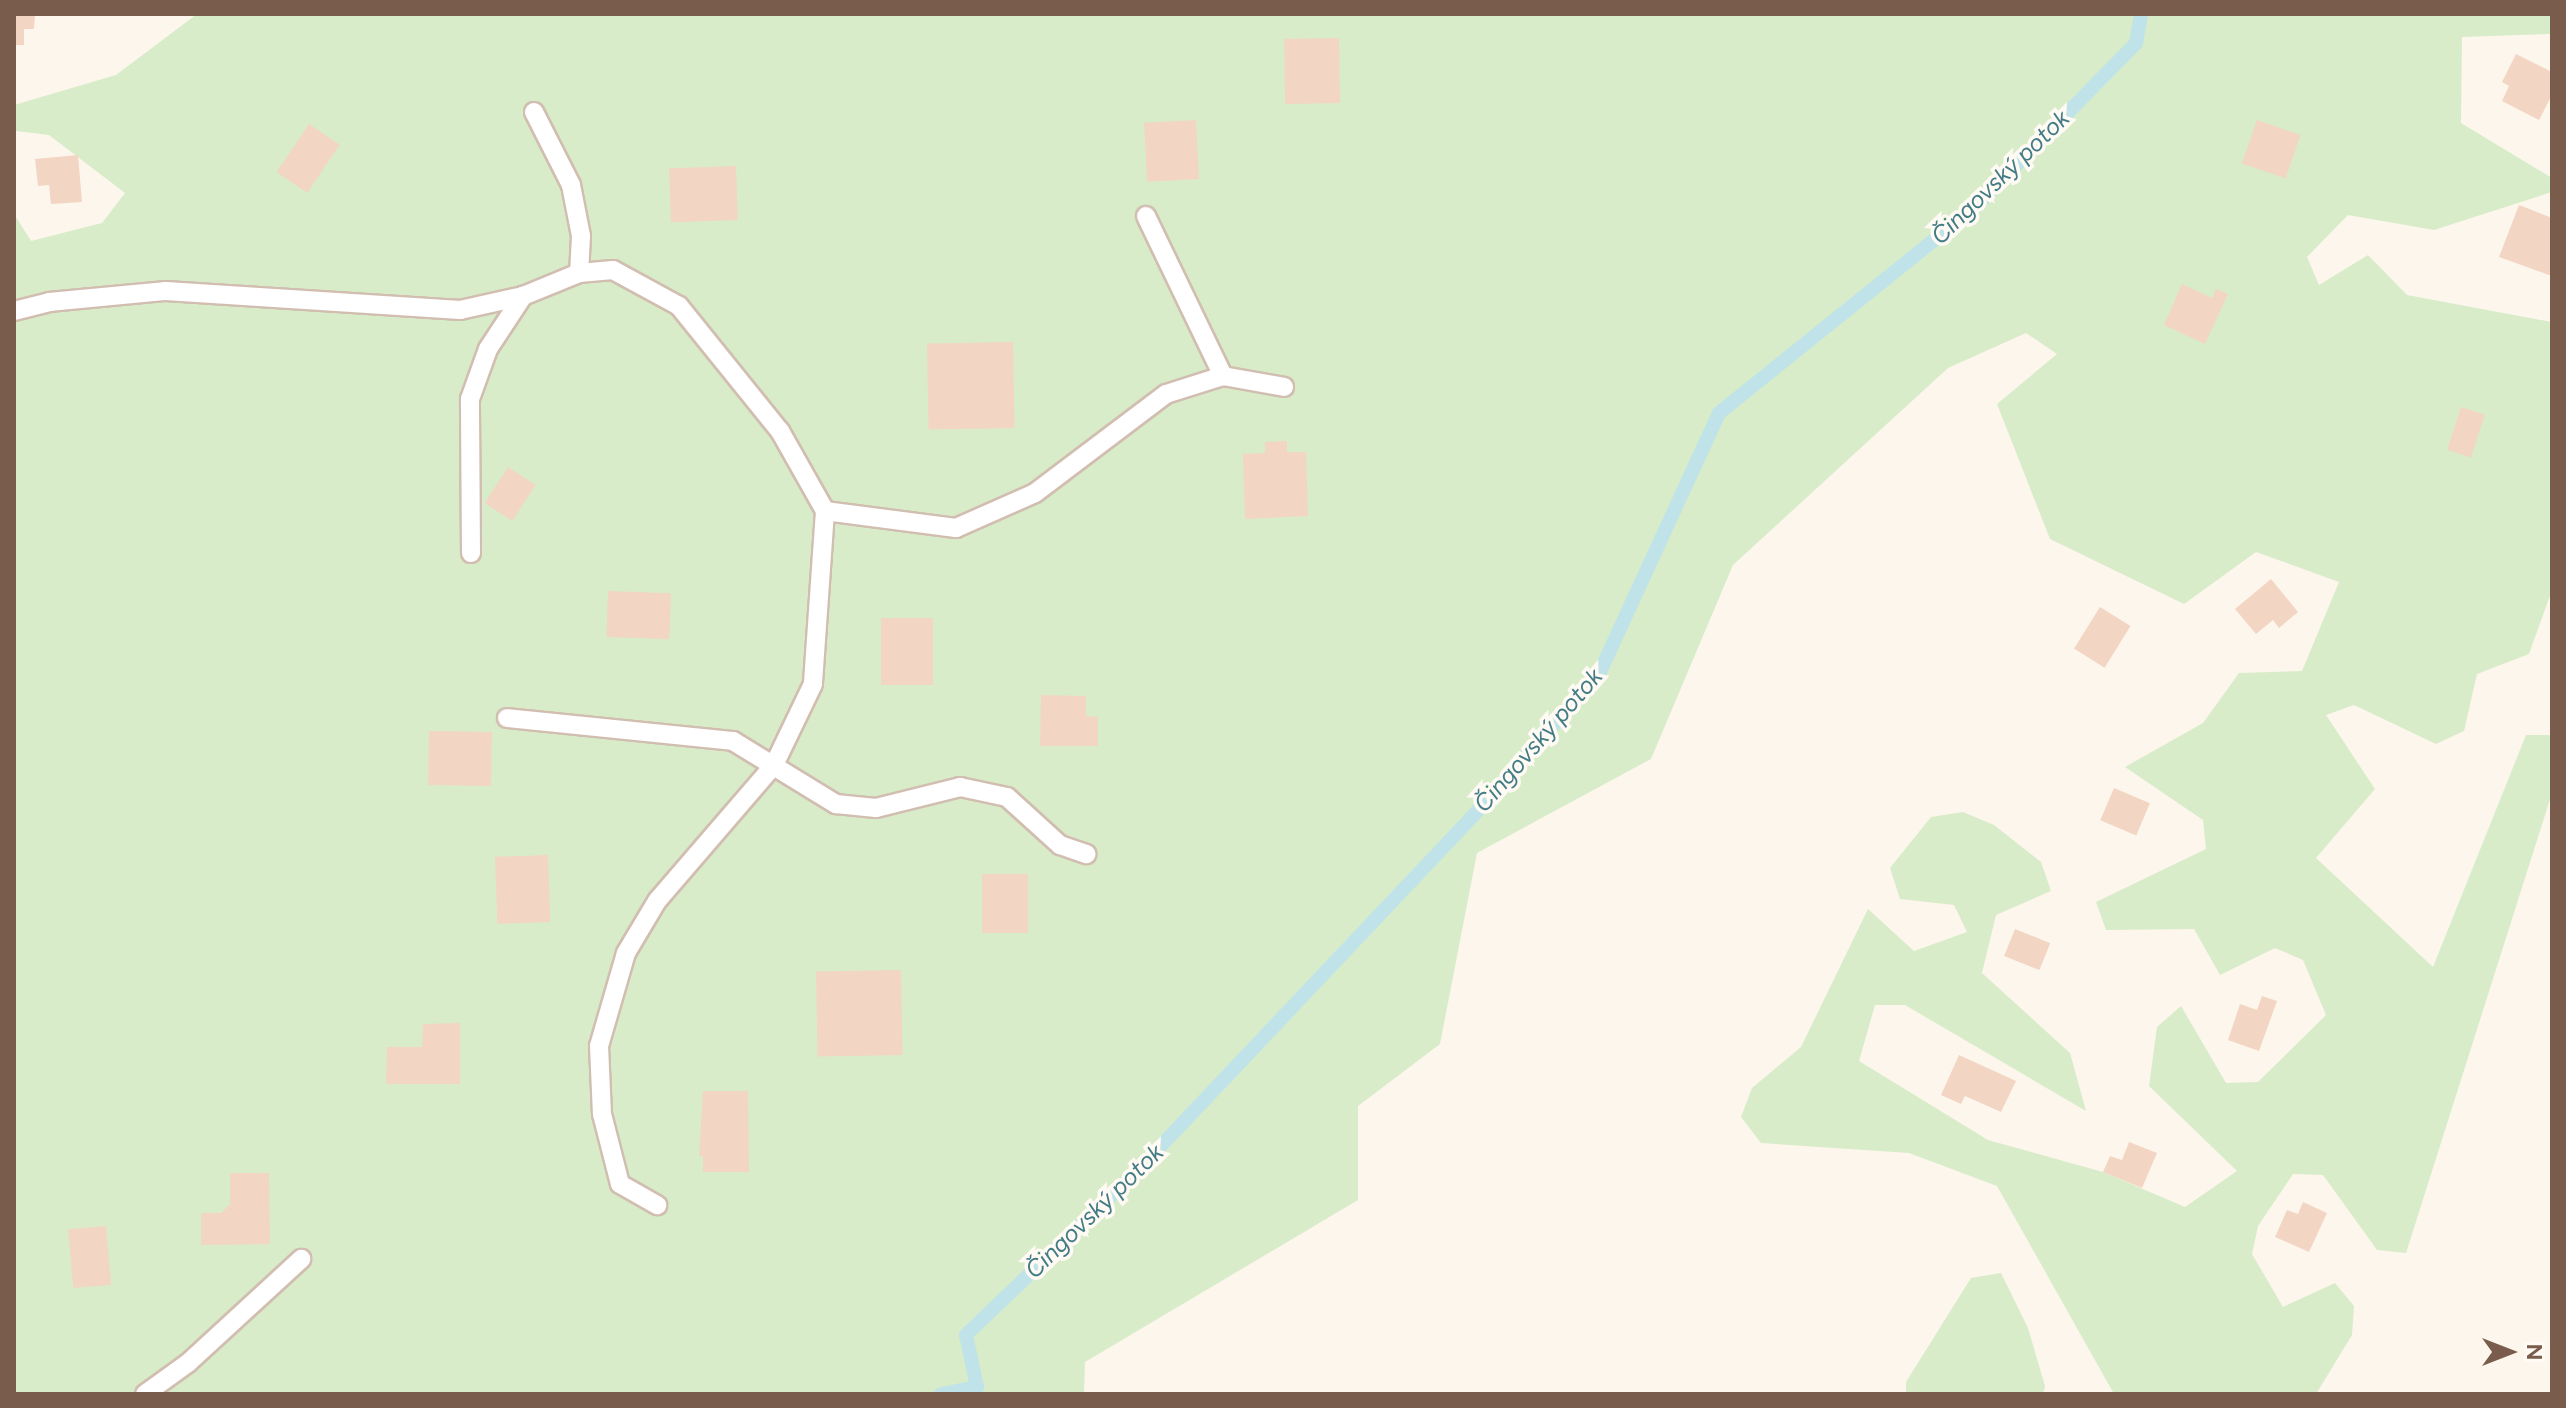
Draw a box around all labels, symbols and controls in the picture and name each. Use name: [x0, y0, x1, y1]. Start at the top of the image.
water label: Čingovský potok: [1925, 104, 2075, 250]
water label: Čingovský potok: [1468, 662, 1608, 818]
water label: Čingovský potok: [1019, 1138, 1169, 1284]
north arrow: [2470, 1312, 2550, 1392]
text: N: [2521, 1343, 2548, 1361]

